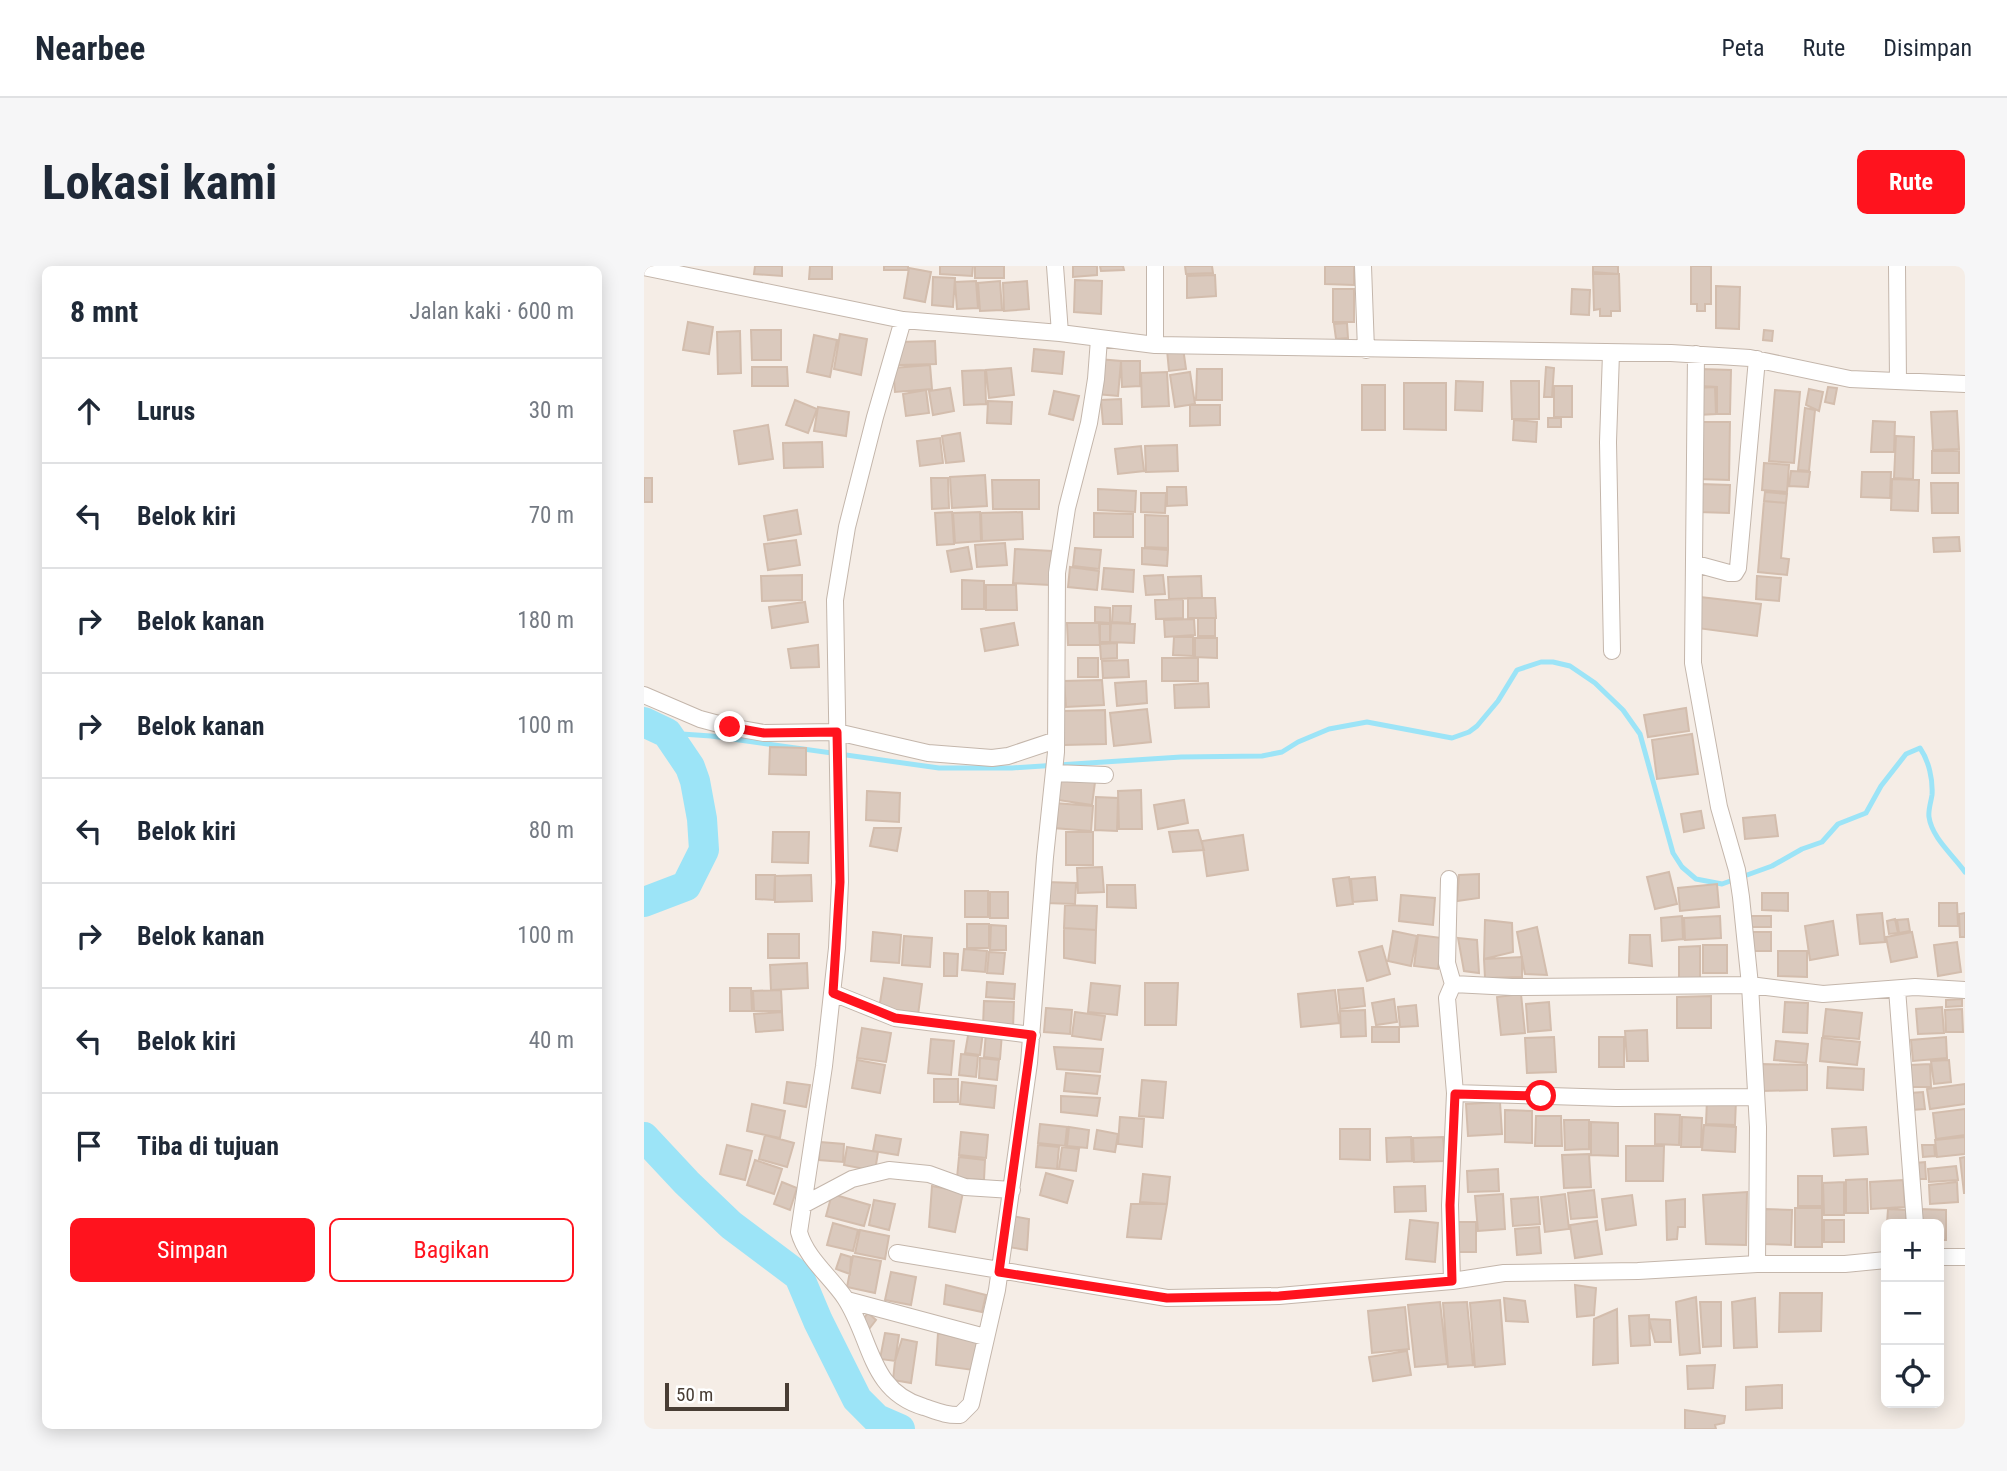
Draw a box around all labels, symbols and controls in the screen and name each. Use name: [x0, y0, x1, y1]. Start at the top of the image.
text: Nearbee: [35, 29, 145, 68]
text: Peta: [1722, 34, 1765, 62]
text: Rute: [1803, 34, 1845, 62]
text: Disimpan: [1883, 34, 1972, 62]
button: Rute: [1857, 150, 1965, 214]
text: Lokasi kami: [42, 154, 277, 211]
text: 8 mnt: [70, 294, 138, 329]
text: Jalan kaki · 600 m: [409, 298, 574, 325]
icon: ahead: [70, 392, 108, 430]
text: Lurus: [137, 396, 195, 426]
text: 30 m: [529, 397, 574, 424]
icon: left: [70, 497, 108, 535]
text: Belok kiri: [137, 501, 236, 531]
text: 70 m: [529, 502, 574, 529]
icon: right: [70, 602, 108, 640]
text: Belok kanan: [137, 606, 264, 636]
text: 180 m: [517, 607, 574, 634]
icon: right: [70, 707, 108, 745]
text: Belok kanan: [137, 711, 264, 741]
route end: [714, 711, 745, 742]
text: 100 m: [517, 712, 574, 739]
icon: left: [70, 812, 108, 850]
text: Belok kiri: [137, 816, 236, 846]
text: 80 m: [529, 817, 574, 844]
icon: right: [70, 917, 108, 955]
text: Belok kanan: [137, 921, 264, 951]
text: 100 m: [517, 922, 574, 949]
icon: left: [70, 1022, 108, 1060]
text: Belok kiri: [137, 1026, 236, 1056]
text: 40 m: [529, 1027, 574, 1054]
route start: [1525, 1080, 1556, 1111]
icon: arrive: [70, 1127, 108, 1165]
text: Tiba di tujuan: [137, 1131, 279, 1161]
button: Simpan: [70, 1218, 315, 1282]
button: Bagikan: [329, 1218, 574, 1282]
map controls: [1881, 1219, 1944, 1408]
button: +: [1881, 1219, 1944, 1282]
button: −: [1881, 1282, 1944, 1345]
button: locate: [1881, 1345, 1944, 1408]
scale bar: [665, 1380, 789, 1412]
text: 50 m: [676, 1383, 713, 1406]

